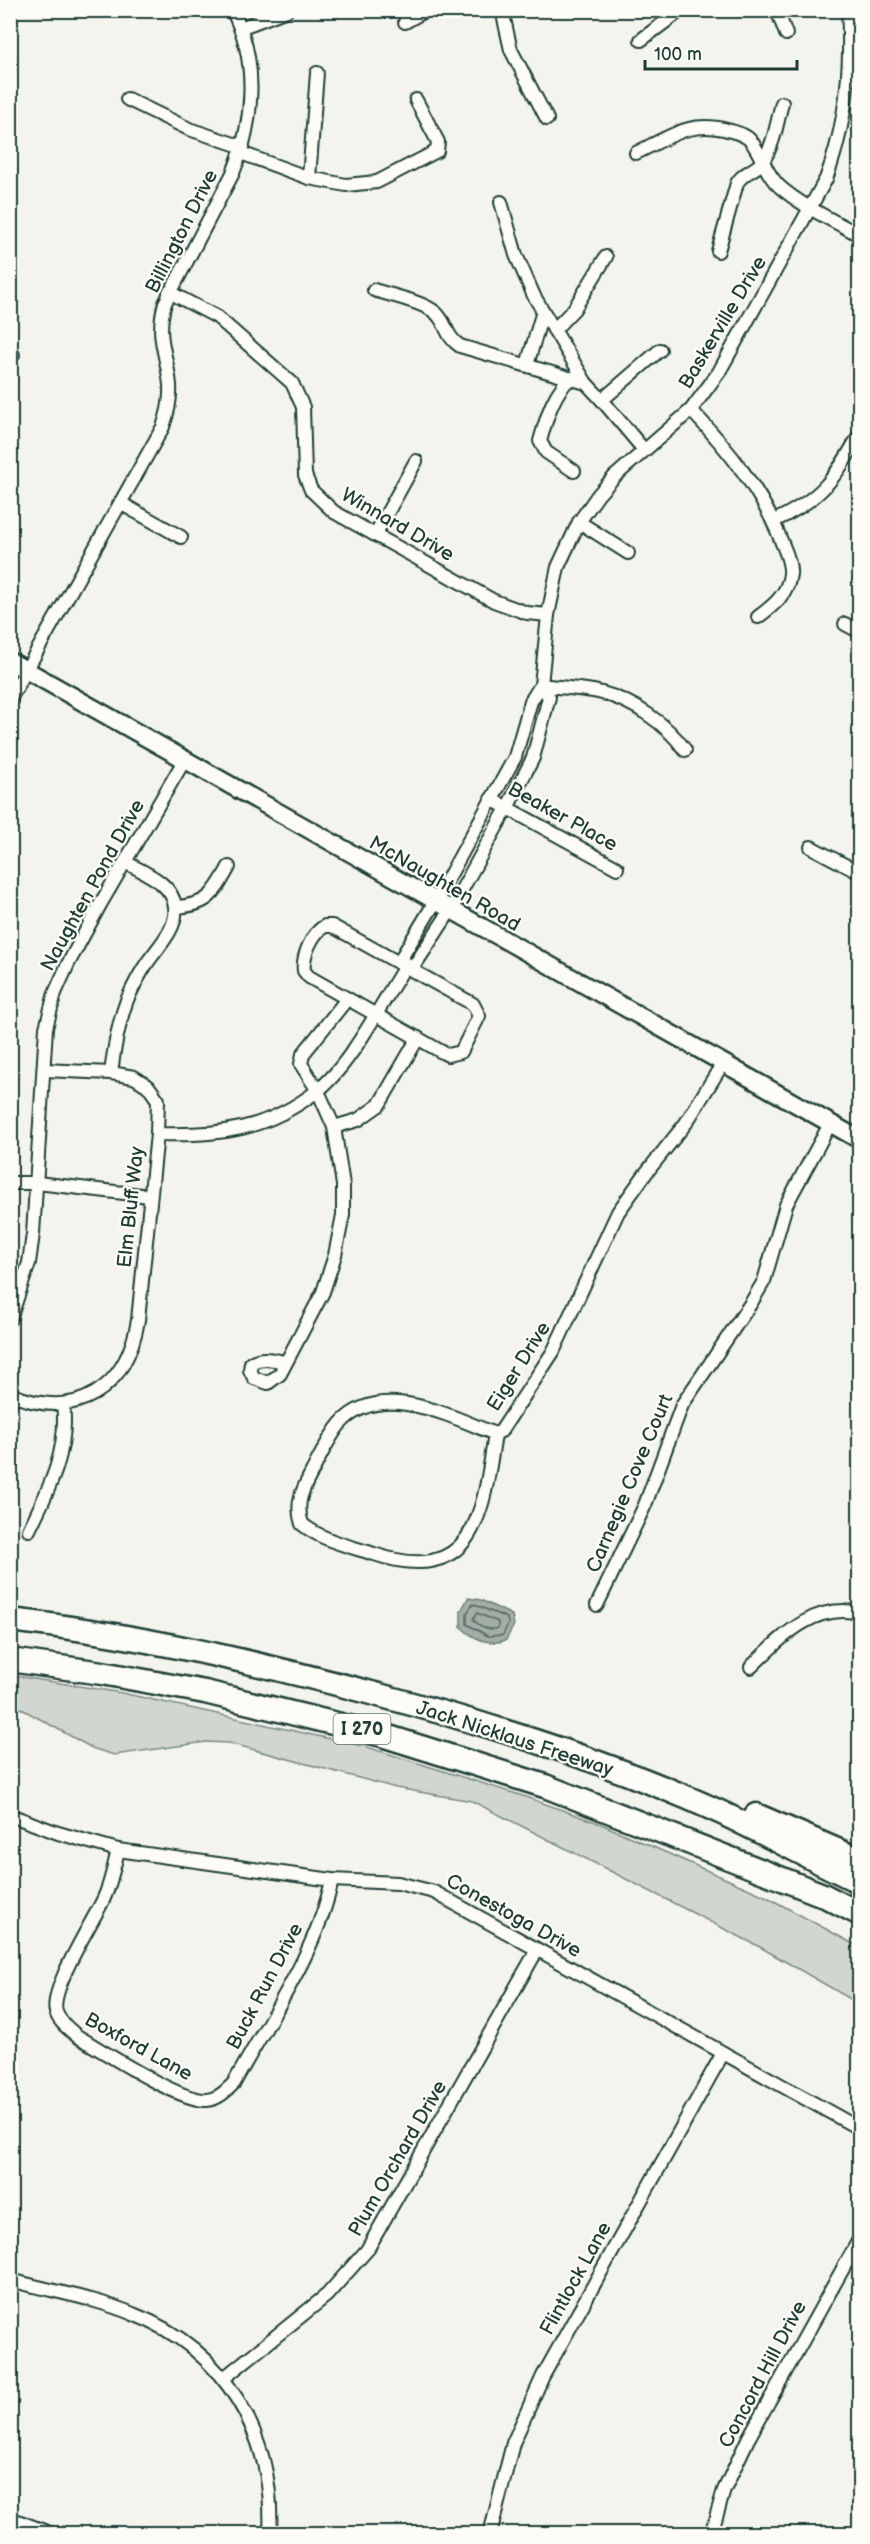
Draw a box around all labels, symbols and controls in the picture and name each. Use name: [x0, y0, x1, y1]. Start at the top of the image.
scale bar: [645, 33, 796, 71]
text: 100 m: [654, 44, 702, 65]
street label: Billington Drive: [140, 166, 223, 297]
street label: Baskerville Drive: [674, 252, 772, 393]
street label: Winnard Drive: [337, 483, 458, 567]
street label: Beaker Place: [504, 777, 622, 857]
street label: Naughten Pond Drive: [36, 795, 150, 975]
street label: McNaughten Road: [365, 831, 524, 937]
street label: Elm Bluff Way: [113, 1145, 149, 1269]
street label: Eiger Drive: [482, 1317, 556, 1416]
street label: Carnegie Cove Court: [581, 1391, 678, 1576]
street label: Jack Nicklaus Freeway: [413, 1696, 616, 1782]
road number: I 270: [334, 1714, 391, 1744]
street label: Conestoga Drive: [442, 1869, 585, 1963]
street label: Buck Run Drive: [221, 1919, 308, 2054]
street label: Boxford Lane: [80, 2007, 197, 2086]
street label: Plum Orchard Drive: [343, 2076, 452, 2241]
street label: Flintlock Lane: [535, 2218, 617, 2339]
street label: Concord Hill Drive: [714, 2297, 812, 2452]

